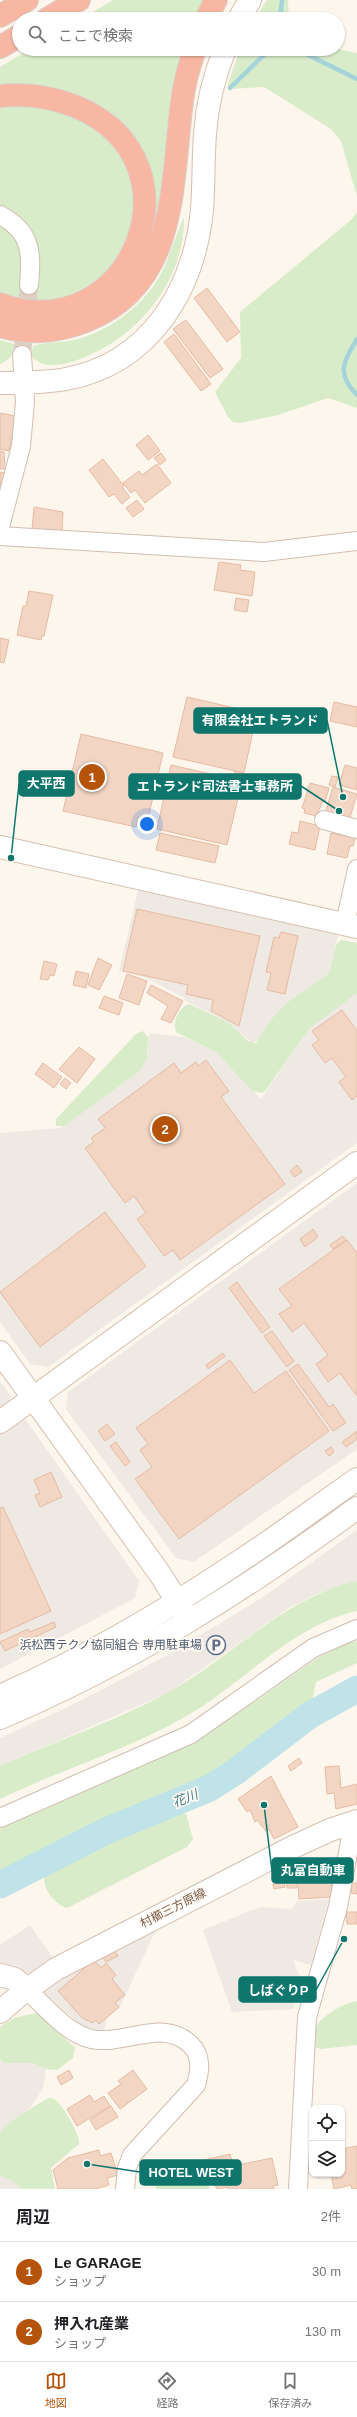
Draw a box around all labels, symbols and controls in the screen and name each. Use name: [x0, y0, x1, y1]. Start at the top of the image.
search box: [12, 12, 345, 56]
icon: search: [26, 23, 48, 45]
text: ここで検索: [58, 27, 133, 44]
callout: 有限会社エトランド: [194, 708, 327, 733]
text: 有限会社エトランド: [201, 713, 319, 728]
pin: 1: [79, 762, 105, 792]
callout: 大平西: [19, 771, 74, 796]
callout: エトランド司法書士事務所: [129, 774, 301, 799]
text: 大平西: [26, 776, 66, 791]
text: エトランド司法書士事務所: [137, 779, 293, 794]
your location: [137, 814, 157, 834]
pin: 2: [152, 1114, 178, 1144]
parking icon: 浜松西テクノ協同組合 専用駐車場: [205, 1634, 227, 1656]
place label: 浜松西テクノ協同組合 専用駐車場: [19, 1638, 202, 1652]
water label: 花川: [170, 1786, 202, 1810]
callout: 丸富自動車: [272, 1858, 353, 1883]
text: 丸富自動車: [280, 1863, 346, 1878]
street label: 村櫛三方原線: [138, 1885, 208, 1931]
callout: しばぐりP: [239, 1977, 316, 2002]
text: しばぐりP: [248, 1983, 309, 1998]
map controls: [309, 2105, 345, 2177]
button: locate: [309, 2105, 345, 2141]
button: layers: [309, 2141, 345, 2177]
callout: HOTEL WEST: [140, 2160, 241, 2185]
text: HOTEL WEST: [149, 2165, 234, 2180]
text: 周辺: [16, 2208, 50, 2227]
text: 2件: [321, 2209, 341, 2224]
text: Le GARAGE: [54, 2254, 142, 2271]
text: 1: [25, 2264, 33, 2279]
text: 30 m: [312, 2264, 341, 2279]
text: ショップ: [54, 2274, 106, 2289]
text: 押入れ産業: [54, 2315, 129, 2332]
text: 2: [25, 2324, 33, 2339]
text: 130 m: [305, 2324, 341, 2339]
text: ショップ: [54, 2336, 106, 2351]
tab: 地図: [45, 2370, 67, 2410]
tab: 経路: [156, 2370, 178, 2410]
tab: 保存済み: [268, 2370, 312, 2410]

